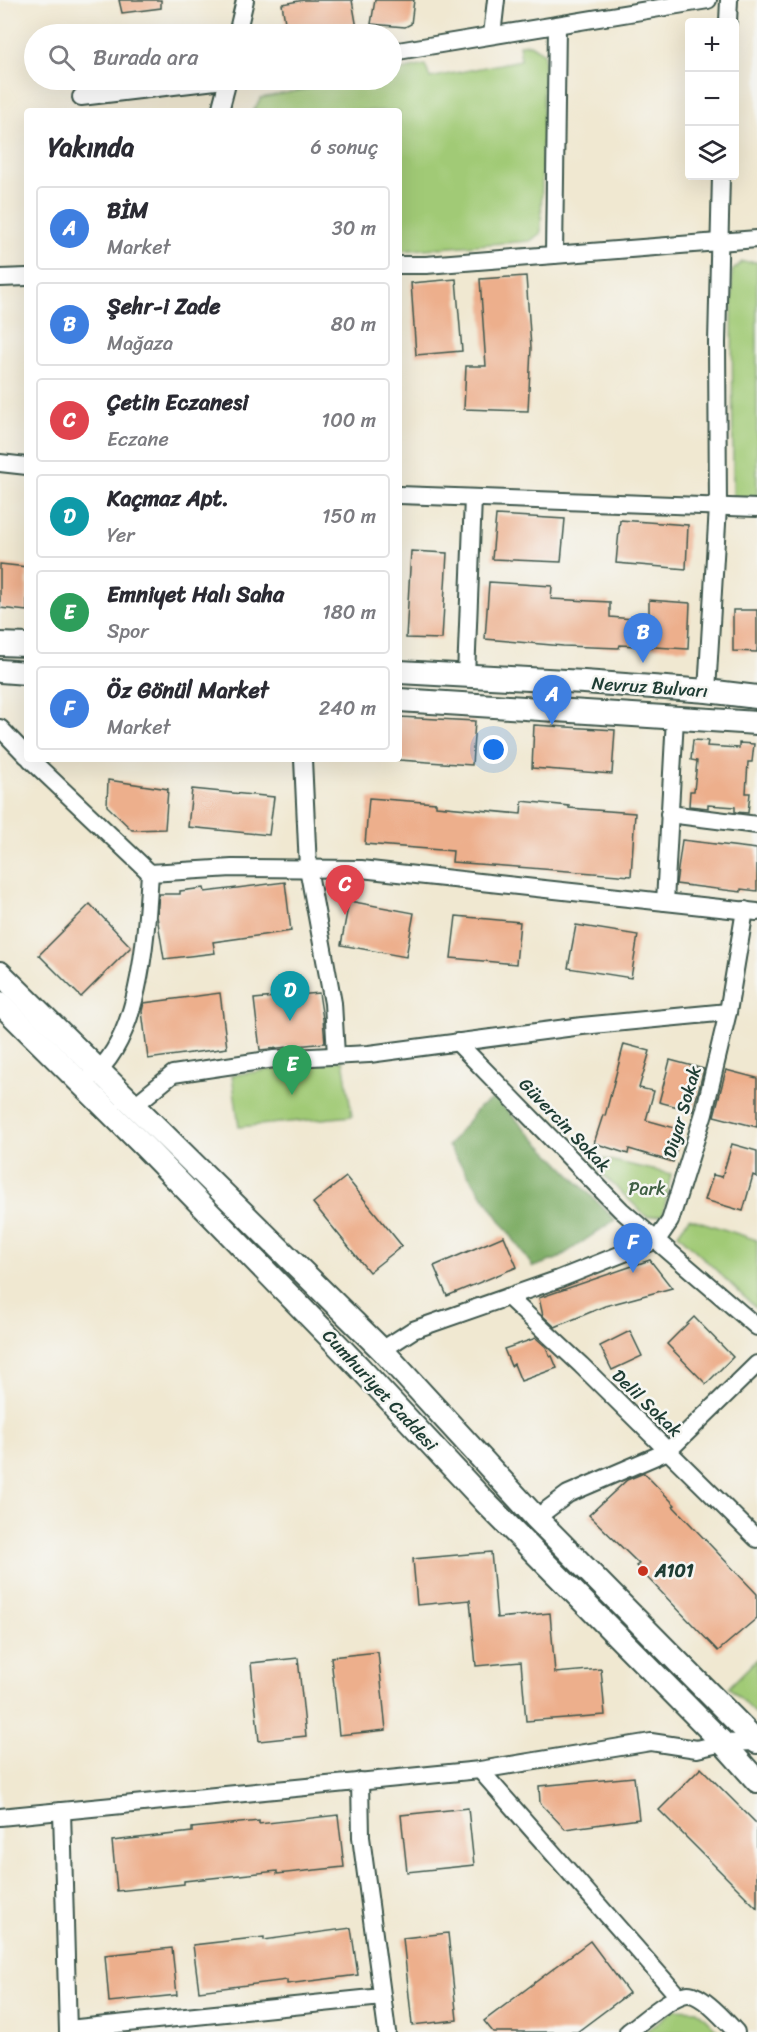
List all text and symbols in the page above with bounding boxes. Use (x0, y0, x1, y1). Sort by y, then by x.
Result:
map controls (685, 18, 739, 180)
button: + (685, 18, 739, 72)
search box (24, 24, 402, 90)
text: Burada ara (93, 38, 198, 77)
icon: search (45, 41, 78, 74)
button: − (685, 72, 739, 126)
text: Yakında (48, 124, 134, 170)
button: layers (685, 126, 739, 180)
text: 6 sonuç (311, 130, 378, 165)
text: BİM (107, 191, 148, 230)
text: A (63, 211, 76, 246)
text: 30 m (332, 211, 376, 246)
text: Market (107, 230, 171, 265)
text: Şehr-i Zade (107, 287, 221, 326)
text: B (63, 307, 76, 342)
text: 80 m (331, 307, 376, 342)
text: Mağaza (107, 326, 173, 361)
text: Çetin Eczanesi (107, 383, 248, 422)
text: C (63, 403, 76, 438)
text: 100 m (322, 403, 376, 438)
text: Eczane (107, 422, 169, 457)
text: Kaçmaz Apt. (107, 479, 229, 518)
text: D (64, 499, 75, 534)
text: 150 m (322, 499, 376, 534)
text: Yer (107, 518, 134, 553)
text: Emniyet Halı Saha (107, 575, 284, 614)
text: E (64, 595, 75, 630)
text: 180 m (322, 595, 376, 630)
text: Spor (107, 614, 148, 649)
pin: B (624, 614, 662, 663)
street label: Nevruz Bulvarı (591, 667, 709, 707)
text: Öz Gönül Market (107, 671, 269, 710)
pin: A (532, 676, 572, 725)
text: F (64, 691, 75, 726)
text: 240 m (319, 691, 376, 726)
text: Market (107, 710, 171, 745)
your location (479, 735, 508, 764)
pin: C (326, 866, 364, 915)
pin: D (270, 972, 310, 1021)
pin: E (272, 1046, 312, 1095)
street label: Diyar Sokak (654, 1062, 711, 1162)
street label: Güvercin Sokak (511, 1070, 619, 1180)
park label: Park (629, 1173, 666, 1205)
pin: F (614, 1224, 652, 1273)
street label: Cumhuriyet Caddesi (314, 1321, 446, 1460)
street label: Delil Sokak (604, 1361, 690, 1445)
place label: A101 (654, 1555, 694, 1587)
marker: A101 (636, 1564, 650, 1578)

